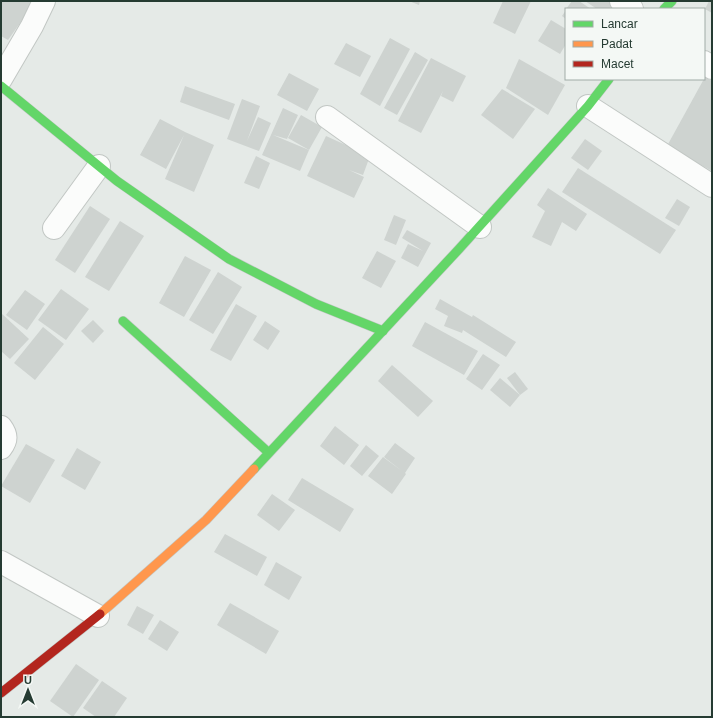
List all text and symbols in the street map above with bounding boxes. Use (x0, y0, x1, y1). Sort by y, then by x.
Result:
legend (565, 8, 705, 80)
text: Lancar (601, 17, 638, 31)
text: Padat (601, 37, 633, 51)
text: Macet (601, 57, 634, 71)
north arrow (8, 670, 48, 710)
text: U (24, 674, 32, 686)

